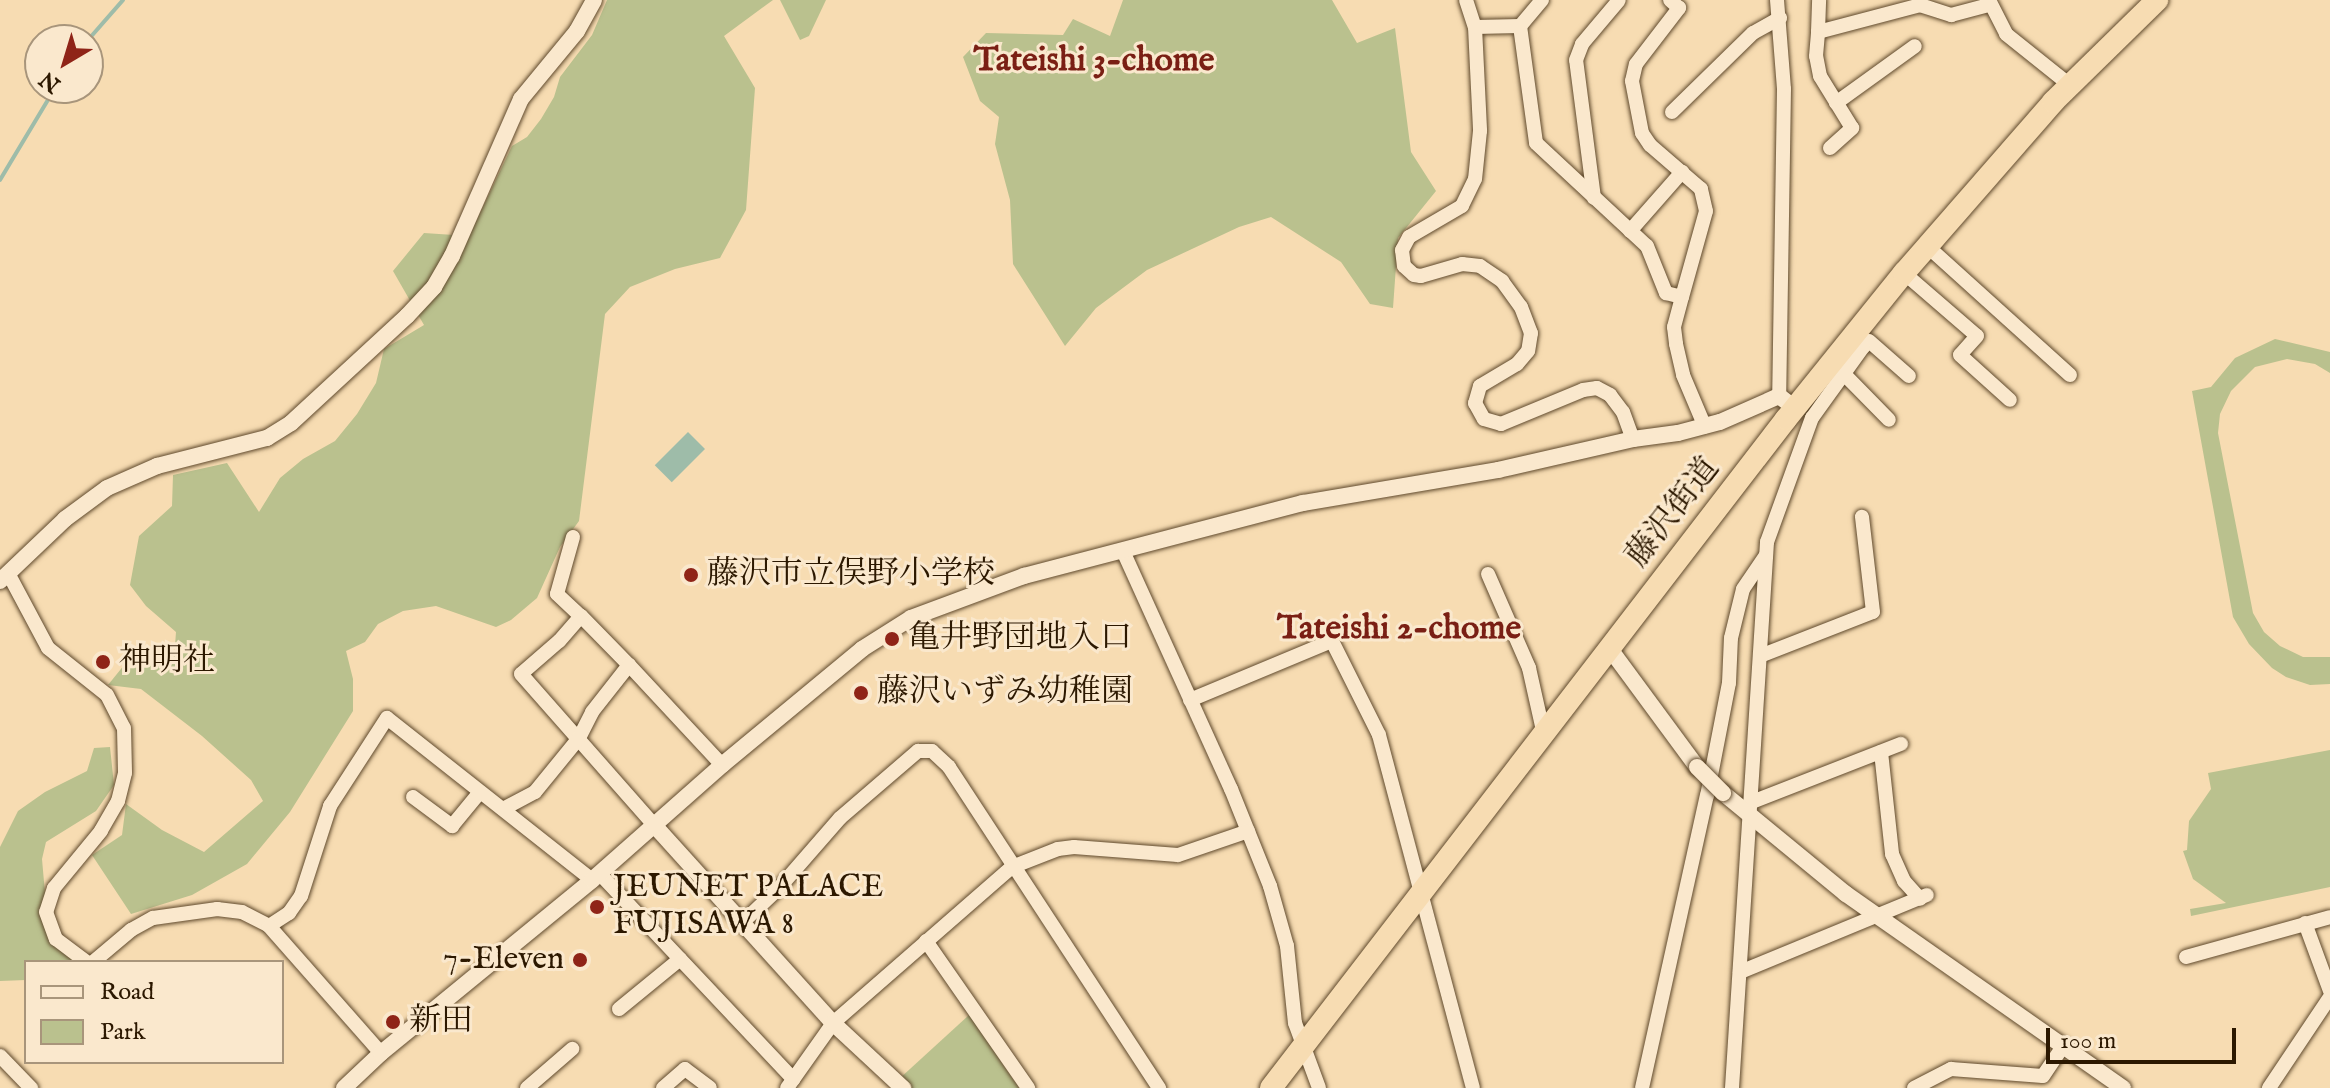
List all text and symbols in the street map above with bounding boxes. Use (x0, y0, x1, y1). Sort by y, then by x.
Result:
north arrow (24, 24, 104, 104)
district label: Tateishi 3-chome (974, 41, 1214, 81)
text: N (34, 64, 67, 98)
street label: 藤沢街道 (1619, 451, 1729, 575)
place label: 藤沢市立俣野小学校 (707, 556, 995, 594)
marker: 藤沢市立俣野小学校 (682, 566, 700, 584)
district label: Tateishi 2-chome (1277, 609, 1521, 649)
place label: 亀井野団地入口 (908, 620, 1132, 658)
marker: 亀井野団地入口 (883, 630, 901, 648)
place label: 神明社 (119, 643, 215, 681)
marker: 神明社 (94, 653, 112, 671)
place label: 藤沢いずみ幼稚園 (877, 674, 1133, 712)
marker: 藤沢いずみ幼稚園 (852, 684, 870, 702)
place label: JEUNET PALACE FUJISAWA 8 (613, 870, 883, 945)
marker: JEUNET PALACE FUJISAWA 8 (588, 898, 606, 916)
place label: 7-Eleven (443, 941, 564, 979)
marker: 7-Eleven (571, 951, 589, 969)
legend (24, 960, 284, 1064)
text: Road (100, 977, 154, 1008)
place label: 新田 (409, 1003, 473, 1041)
scale bar (2050, 1012, 2240, 1062)
marker: 新田 (384, 1013, 402, 1031)
text: Park (100, 1017, 146, 1048)
text: 100 m (2060, 1026, 2116, 1057)

